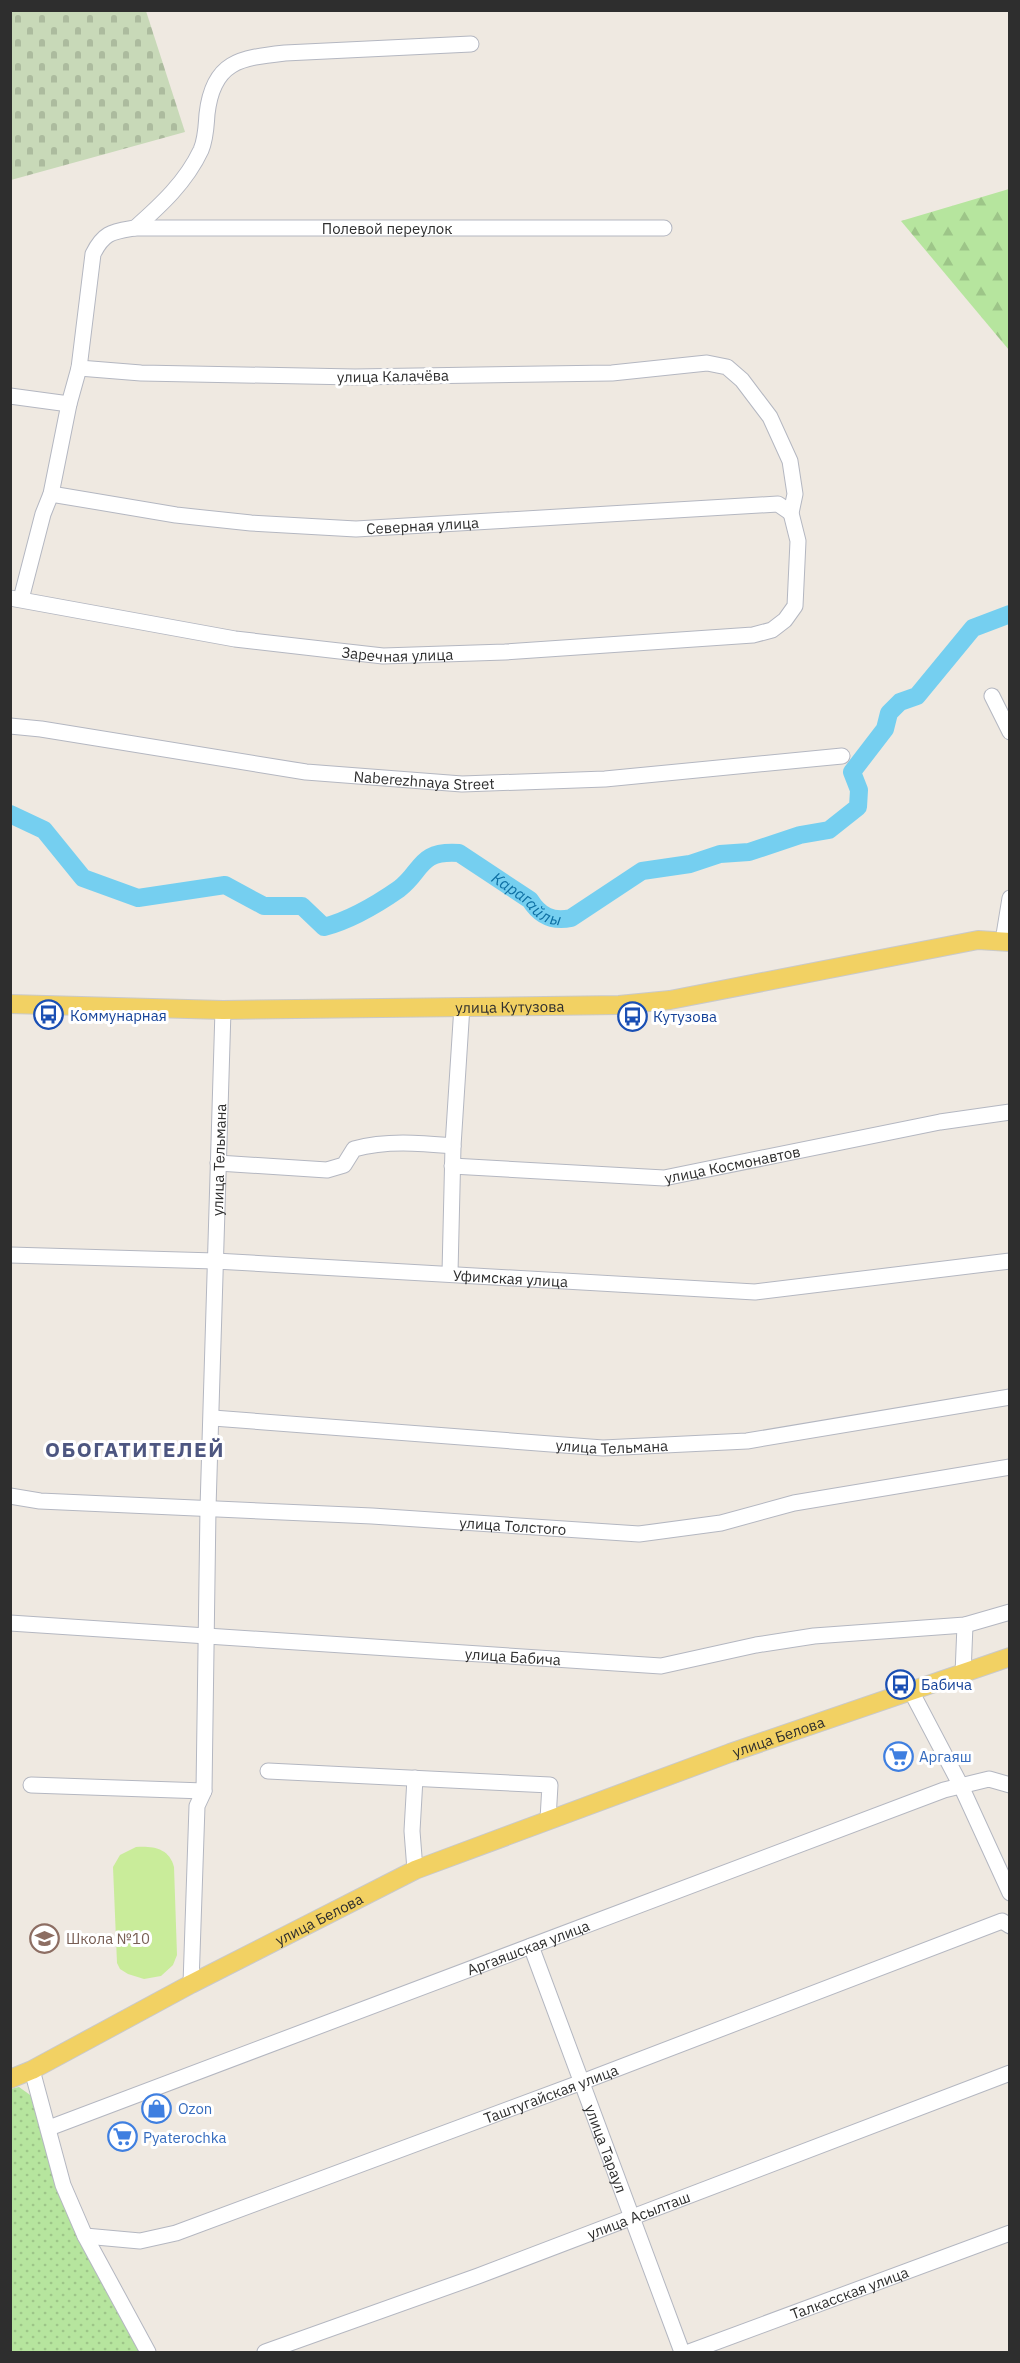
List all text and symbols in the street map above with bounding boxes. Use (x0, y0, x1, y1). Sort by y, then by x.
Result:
street label: Полевой переулок (322, 219, 453, 238)
street label: улица Калачёва (337, 366, 449, 386)
street label: Северная улица (366, 512, 479, 538)
street label: Заречная улица (341, 642, 454, 665)
street label: Naberezhnaya Street (353, 766, 495, 793)
water label: Карагайлы (488, 868, 563, 930)
street label: улица Кутузова (455, 996, 565, 1017)
bus stop icon: Коммунарная (33, 999, 65, 1031)
bus stop icon: Кутузова (616, 1000, 648, 1032)
place label: Коммунарная (70, 1006, 167, 1025)
place label: Кутузова (653, 1007, 717, 1026)
street label: улица Тельмана (207, 1103, 230, 1216)
street label: улица Космонавтов (663, 1141, 802, 1187)
street label: Уфимская улица (452, 1265, 569, 1291)
district label: ОБОГАТИТЕЛЕЙ (45, 1435, 225, 1463)
street label: улица Тельмана (555, 1435, 669, 1458)
street label: улица Толстого (459, 1512, 567, 1539)
street label: улица Бабича (464, 1644, 562, 1669)
bus stop icon: Бабича (884, 1668, 916, 1700)
place label: Бабича (921, 1675, 972, 1694)
street label: улица Белова (730, 1712, 827, 1761)
supermarket icon: Аргаяш (882, 1740, 914, 1772)
place label: Аргаяш (919, 1747, 972, 1766)
street label: улица Белова (272, 1889, 366, 1949)
street label: Аргаяшская улица (464, 1915, 592, 1979)
school or university icon: Школа №10 (29, 1922, 61, 1954)
place label: Школа №10 (66, 1929, 150, 1948)
street label: Таштугайская улица (481, 2060, 621, 2127)
shop icon: Ozon (141, 2092, 173, 2124)
place label: Ozon (178, 2099, 212, 2118)
street label: улица Тараул (581, 2102, 631, 2195)
supermarket icon: Pyaterochka (106, 2121, 138, 2153)
place label: Pyaterochka (143, 2128, 227, 2147)
street label: улица Асылташ (584, 2187, 693, 2243)
street label: Талкасская улица (788, 2262, 911, 2323)

